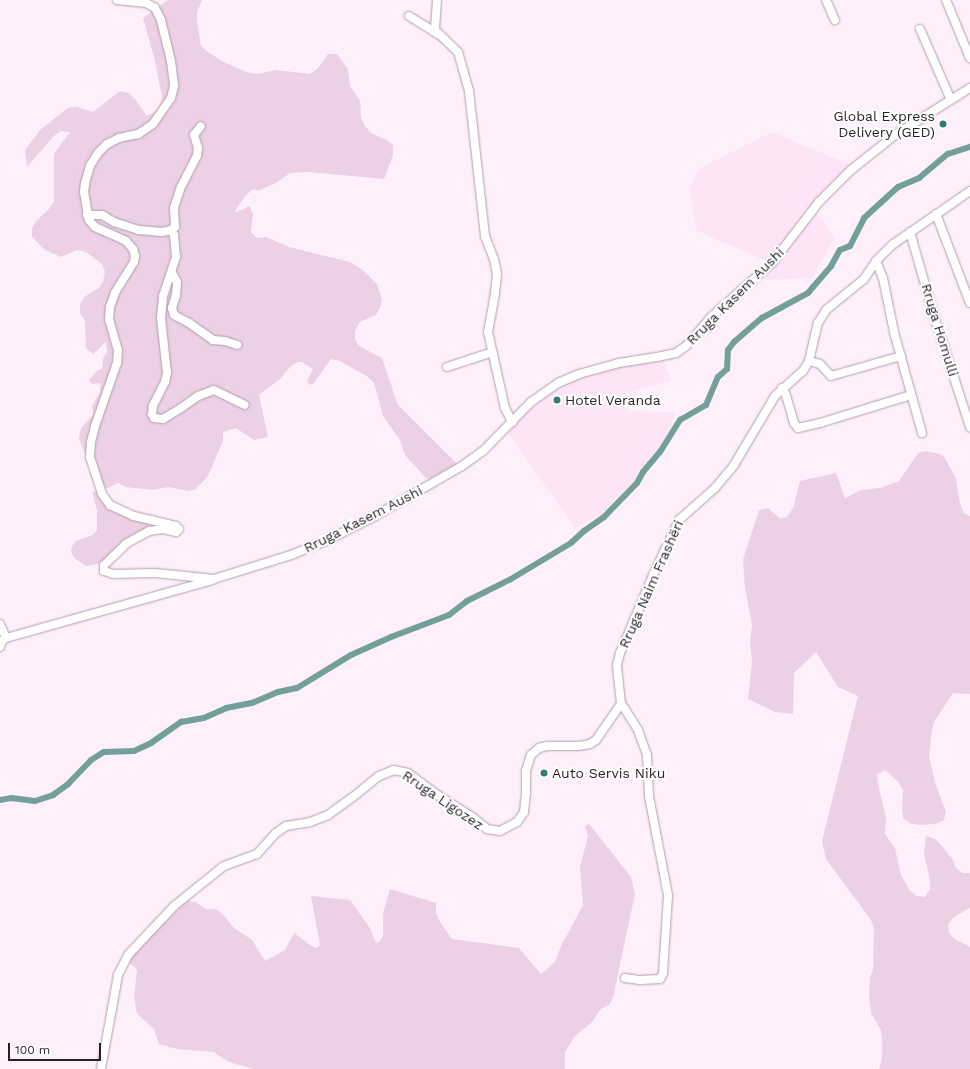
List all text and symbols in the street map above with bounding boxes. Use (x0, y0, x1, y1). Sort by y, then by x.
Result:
place label: Global Express Delivery (GED) (833, 108, 935, 140)
marker: Global Express Delivery (GED) (938, 119, 948, 129)
street label: Rruga Kasem Aushi (682, 243, 788, 349)
street label: Rruga Homulli (918, 281, 962, 379)
place label: Hotel Veranda (565, 392, 662, 408)
marker: Hotel Veranda (552, 395, 562, 405)
street label: Rruga Kasem Aushi (300, 482, 426, 556)
street label: Rruga Naim Frashëri (615, 517, 687, 651)
place label: Auto Servis Niku (552, 765, 665, 781)
street label: Rruga Ligozez (399, 767, 487, 833)
marker: Auto Servis Niku (539, 768, 549, 778)
scale bar (10, 1035, 103, 1061)
text: 100 m (15, 1043, 50, 1057)

